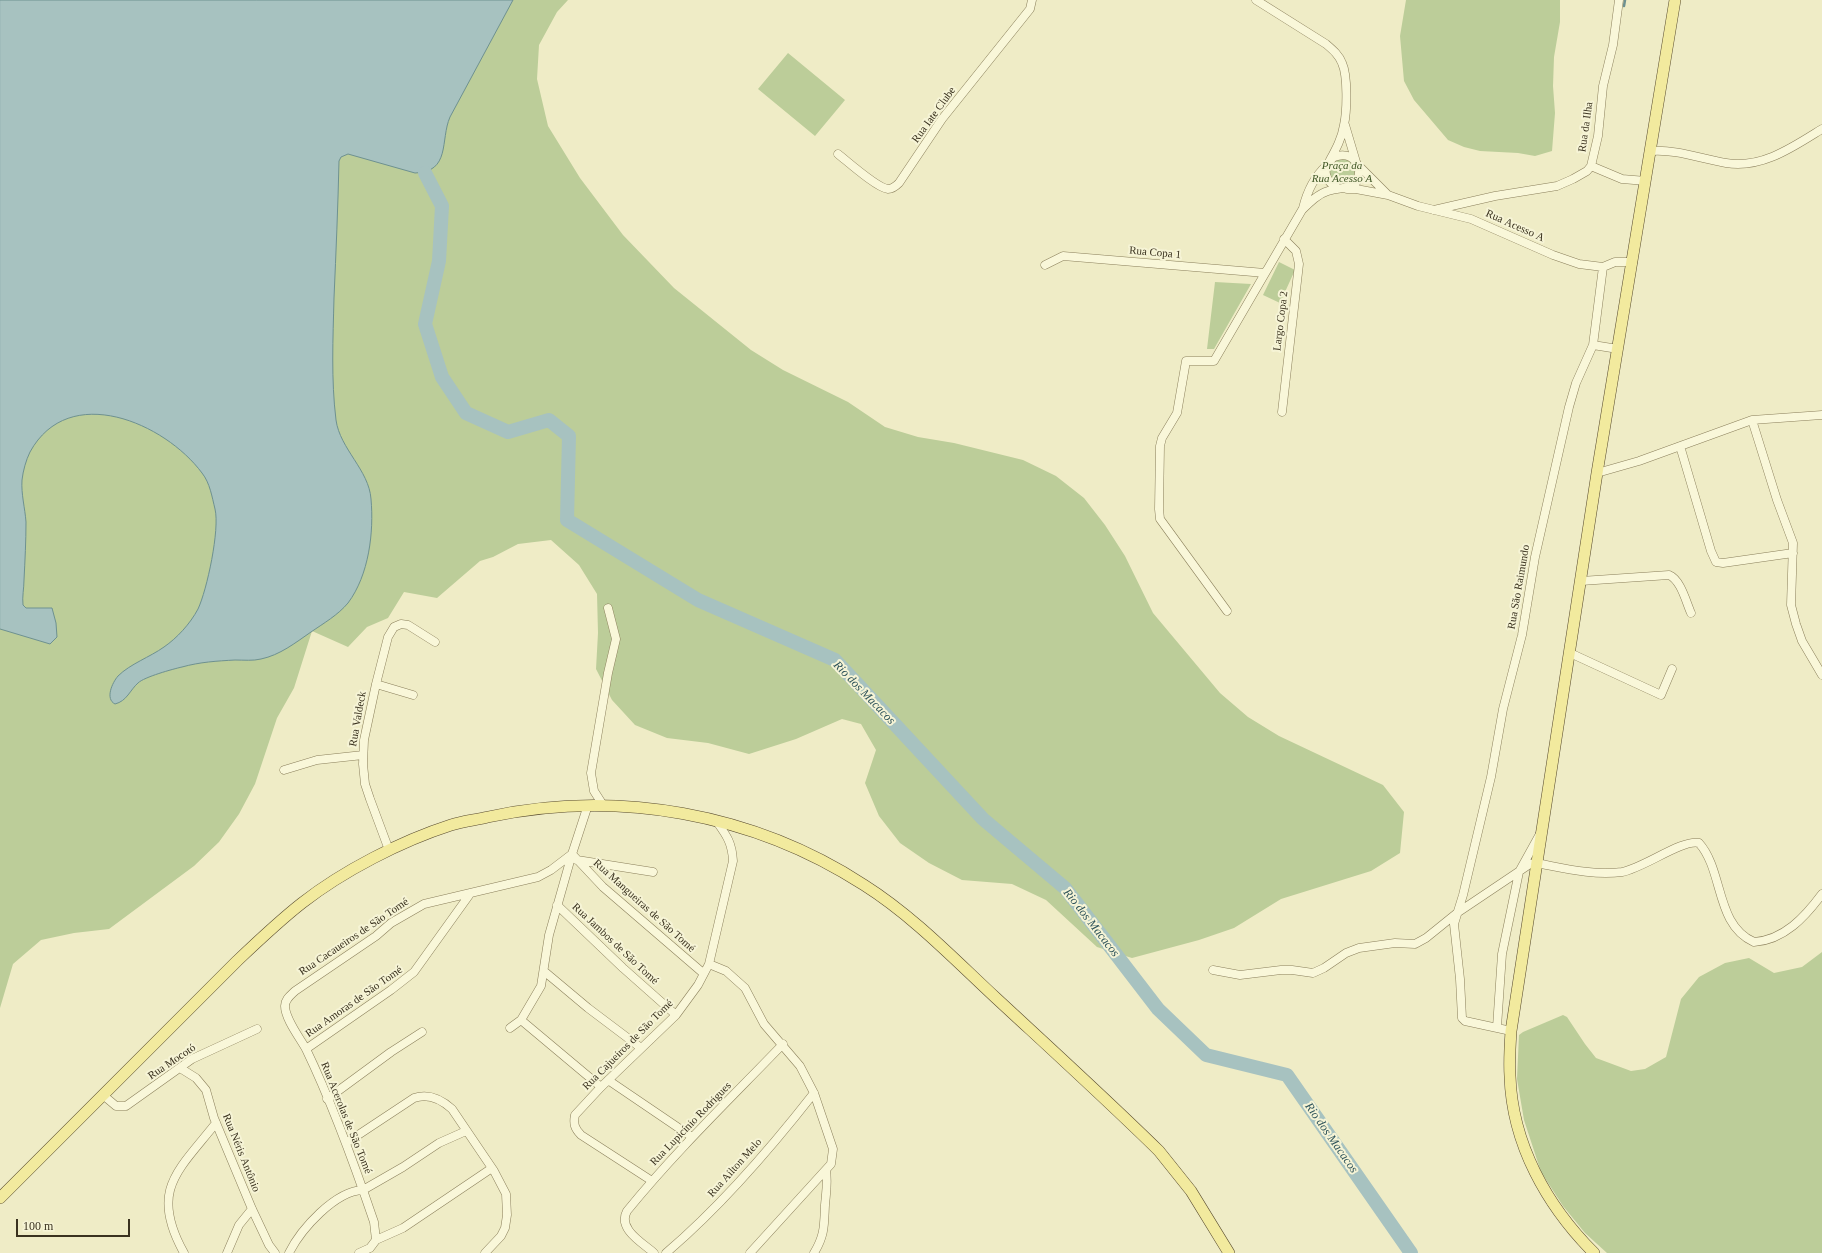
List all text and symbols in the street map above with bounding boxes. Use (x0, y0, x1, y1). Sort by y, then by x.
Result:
street label: Rua Iate Clube (909, 84, 959, 146)
street label: Rua da Ilha (1576, 101, 1596, 153)
park label: Praça da Rua Acesso A (1312, 159, 1372, 185)
street label: Rua Acesso A (1484, 207, 1546, 245)
street label: Rua Copa 1 (1129, 244, 1181, 262)
street label: Largo Copa 2 (1271, 290, 1291, 352)
street label: Rua São Raimundo (1505, 544, 1533, 630)
water label: Rio dos Macacos (830, 658, 898, 728)
street label: Rua Valdeck (347, 690, 369, 748)
street label: Rua Mangueiras de São Tomé (590, 857, 698, 955)
water label: Rio dos Macacos (1060, 886, 1122, 960)
street label: Rua Cacaueiros de São Tomé (297, 895, 411, 979)
street label: Rua Jambos de São Tomé (569, 900, 661, 988)
street label: Rua Amoras de São Tomé (303, 964, 405, 1040)
street label: Rua Cajueiros de São Tomé (580, 997, 676, 1093)
street label: Rua Mocotó (146, 1041, 198, 1083)
street label: Rua Acerolas de São Tomé (317, 1060, 375, 1176)
street label: Rua Lupicínio Rodrigues (648, 1079, 734, 1169)
water label: Rio dos Macacos (1301, 1100, 1361, 1176)
street label: Rua Néris Antônio (219, 1112, 263, 1194)
street label: Rua Ailton Melo (705, 1136, 765, 1200)
scale bar (18, 1211, 132, 1237)
text: 100 m (23, 1219, 53, 1233)

